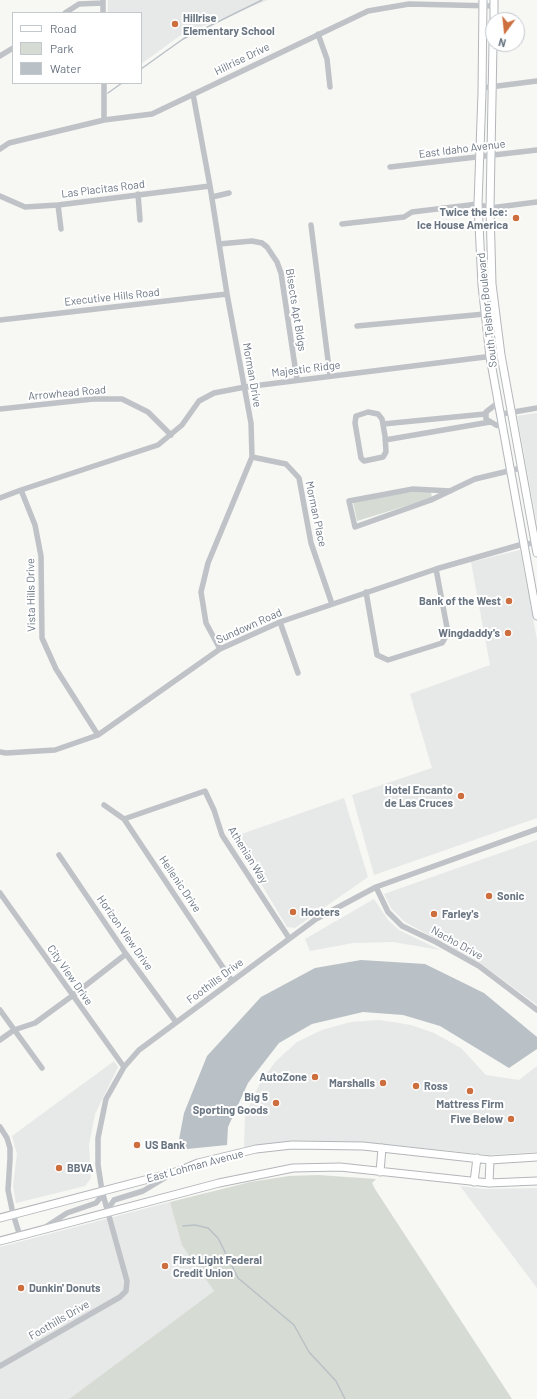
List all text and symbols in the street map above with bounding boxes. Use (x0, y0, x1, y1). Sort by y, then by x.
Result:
place label: Hillrise Elementary School (183, 11, 275, 37)
legend (12, 12, 142, 84)
north arrow (485, 12, 525, 52)
marker: Hillrise Elementary School (170, 19, 180, 29)
text: Road (50, 21, 77, 35)
text: N (497, 36, 507, 50)
street label: Hillrise Drive (212, 40, 272, 78)
text: Park (50, 41, 74, 55)
text: Water (50, 61, 81, 75)
street label: East Idaho Avenue (418, 137, 506, 161)
street label: Las Placitas Road (61, 177, 145, 201)
place label: Twice the Ice: Ice House America (417, 205, 508, 231)
marker: Twice the Ice: Ice House America (511, 213, 521, 223)
street label: South Telshor Boulevard (474, 252, 500, 368)
street label: Bisects Apt Bldgs (283, 268, 309, 352)
street label: Executive Hills Road (64, 285, 160, 309)
street label: Morman Drive (240, 342, 264, 408)
street label: Majestic Ridge (271, 358, 341, 380)
street label: Arrowhead Road (28, 383, 106, 403)
street label: Morman Place (303, 480, 329, 548)
street label: Vista Hills Drive (24, 558, 38, 632)
place label: Bank of the West (419, 594, 501, 608)
marker: Bank of the West (504, 596, 514, 606)
street label: Sundown Road (214, 606, 284, 646)
place label: Wingdaddy's (438, 626, 500, 640)
marker: Wingdaddy's (503, 628, 513, 638)
place label: Hotel Encanto de Las Cruces (385, 783, 453, 809)
marker: Hotel Encanto de Las Cruces (456, 791, 466, 801)
street label: Athenian Way (225, 824, 271, 886)
street label: Hellenic Drive (156, 853, 204, 915)
place label: Sonic (497, 889, 524, 903)
marker: Sonic (484, 891, 494, 901)
street label: Horizon View Drive (94, 893, 156, 973)
place label: Hooters (301, 905, 340, 919)
marker: Hooters (288, 907, 298, 917)
place label: Farley's (442, 907, 479, 921)
marker: Farley's (429, 909, 439, 919)
street label: Nacho Drive (429, 923, 485, 963)
street label: City View Drive (44, 942, 96, 1008)
street label: Foothills Drive (184, 955, 246, 1007)
place label: AutoZone (259, 1070, 307, 1084)
marker: AutoZone (310, 1072, 320, 1082)
place label: Marshalls (329, 1076, 375, 1090)
marker: Marshalls (378, 1078, 388, 1088)
place label: Ross (424, 1079, 448, 1093)
marker: Ross (411, 1081, 421, 1091)
marker: Mattress Firm (465, 1086, 475, 1096)
place label: Big 5 Sporting Goods (193, 1090, 268, 1116)
place label: Mattress Firm (436, 1097, 504, 1111)
marker: Big 5 Sporting Goods (271, 1098, 281, 1108)
place label: Five Below (451, 1112, 503, 1126)
marker: Five Below (506, 1114, 516, 1124)
place label: US Bank (145, 1138, 185, 1152)
marker: US Bank (132, 1140, 142, 1150)
street label: East Lohman Avenue (145, 1147, 245, 1185)
place label: BBVA (67, 1161, 93, 1175)
marker: BBVA (54, 1163, 64, 1173)
place label: First Light Federal Credit Union (173, 1253, 262, 1279)
marker: First Light Federal Credit Union (160, 1261, 170, 1271)
place label: Dunkin' Donuts (29, 1281, 101, 1295)
marker: Dunkin' Donuts (16, 1283, 26, 1293)
street label: Foothills Drive (26, 1297, 92, 1343)

